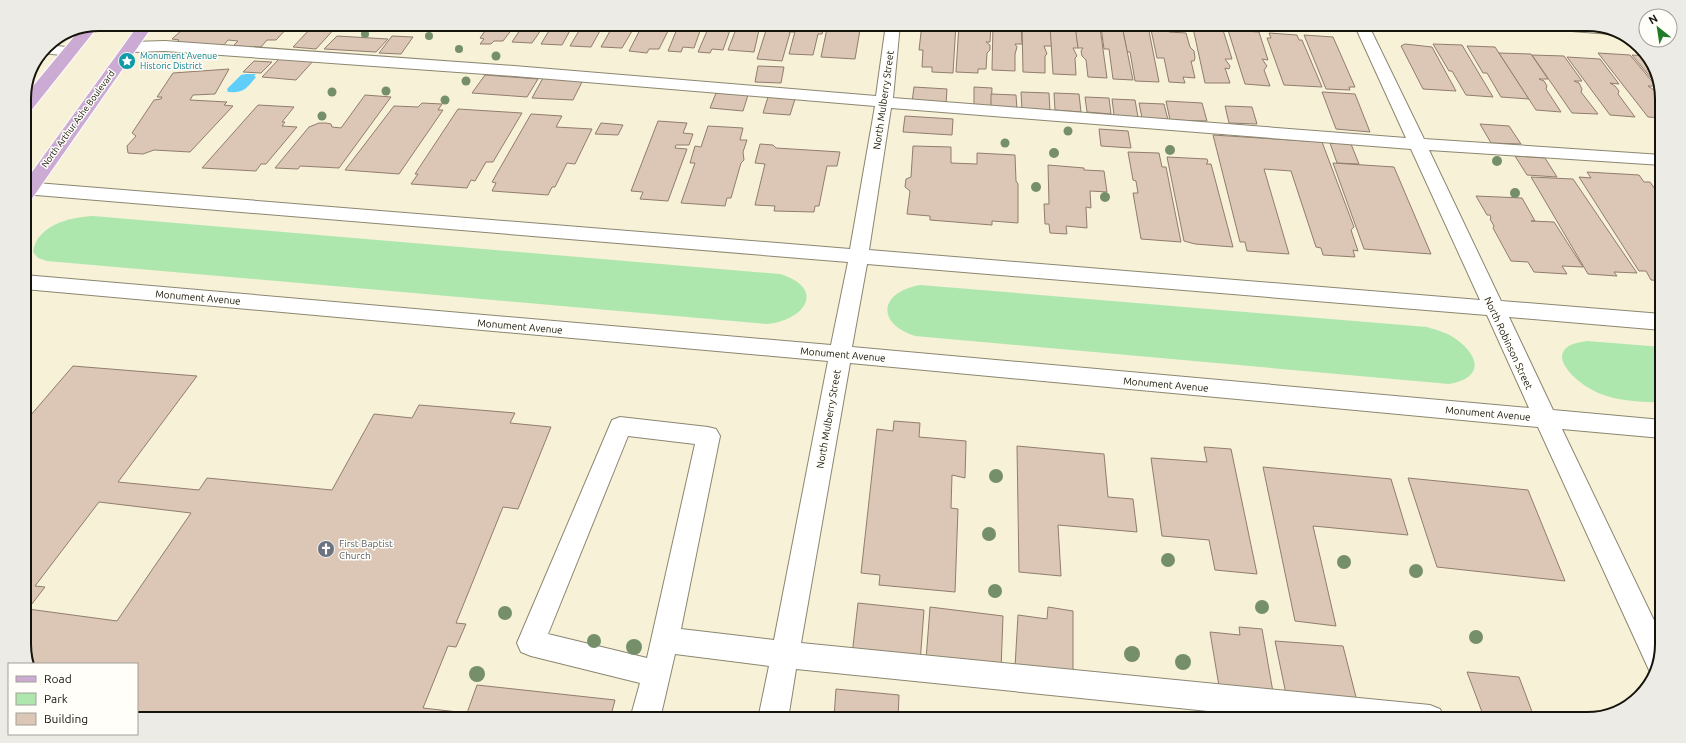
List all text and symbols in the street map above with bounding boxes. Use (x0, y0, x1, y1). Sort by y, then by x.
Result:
north arrow (1638, 8, 1678, 48)
text: N (1646, 12, 1660, 27)
street label: North Mulberry Street (871, 50, 896, 150)
place icon: Monument Avenue Historic District (117, 51, 137, 71)
place label: Monument Avenue Historic District (140, 51, 217, 71)
street label: North Arthur Ashe Boulevard (39, 69, 117, 169)
street label: Monument Avenue (155, 288, 241, 307)
street label: North Robinson Street (1482, 295, 1535, 391)
street label: Monument Avenue (477, 317, 563, 336)
street label: Monument Avenue (800, 345, 886, 364)
street label: North Mulberry Street (814, 369, 843, 469)
street label: Monument Avenue (1123, 375, 1209, 394)
street label: Monument Avenue (1445, 404, 1531, 423)
place label: First Baptist Church (339, 538, 393, 561)
church icon: First Baptist Church (316, 539, 336, 559)
legend (8, 663, 138, 735)
text: Road (44, 672, 72, 685)
text: Park (44, 692, 68, 705)
text: Building (44, 712, 88, 725)

